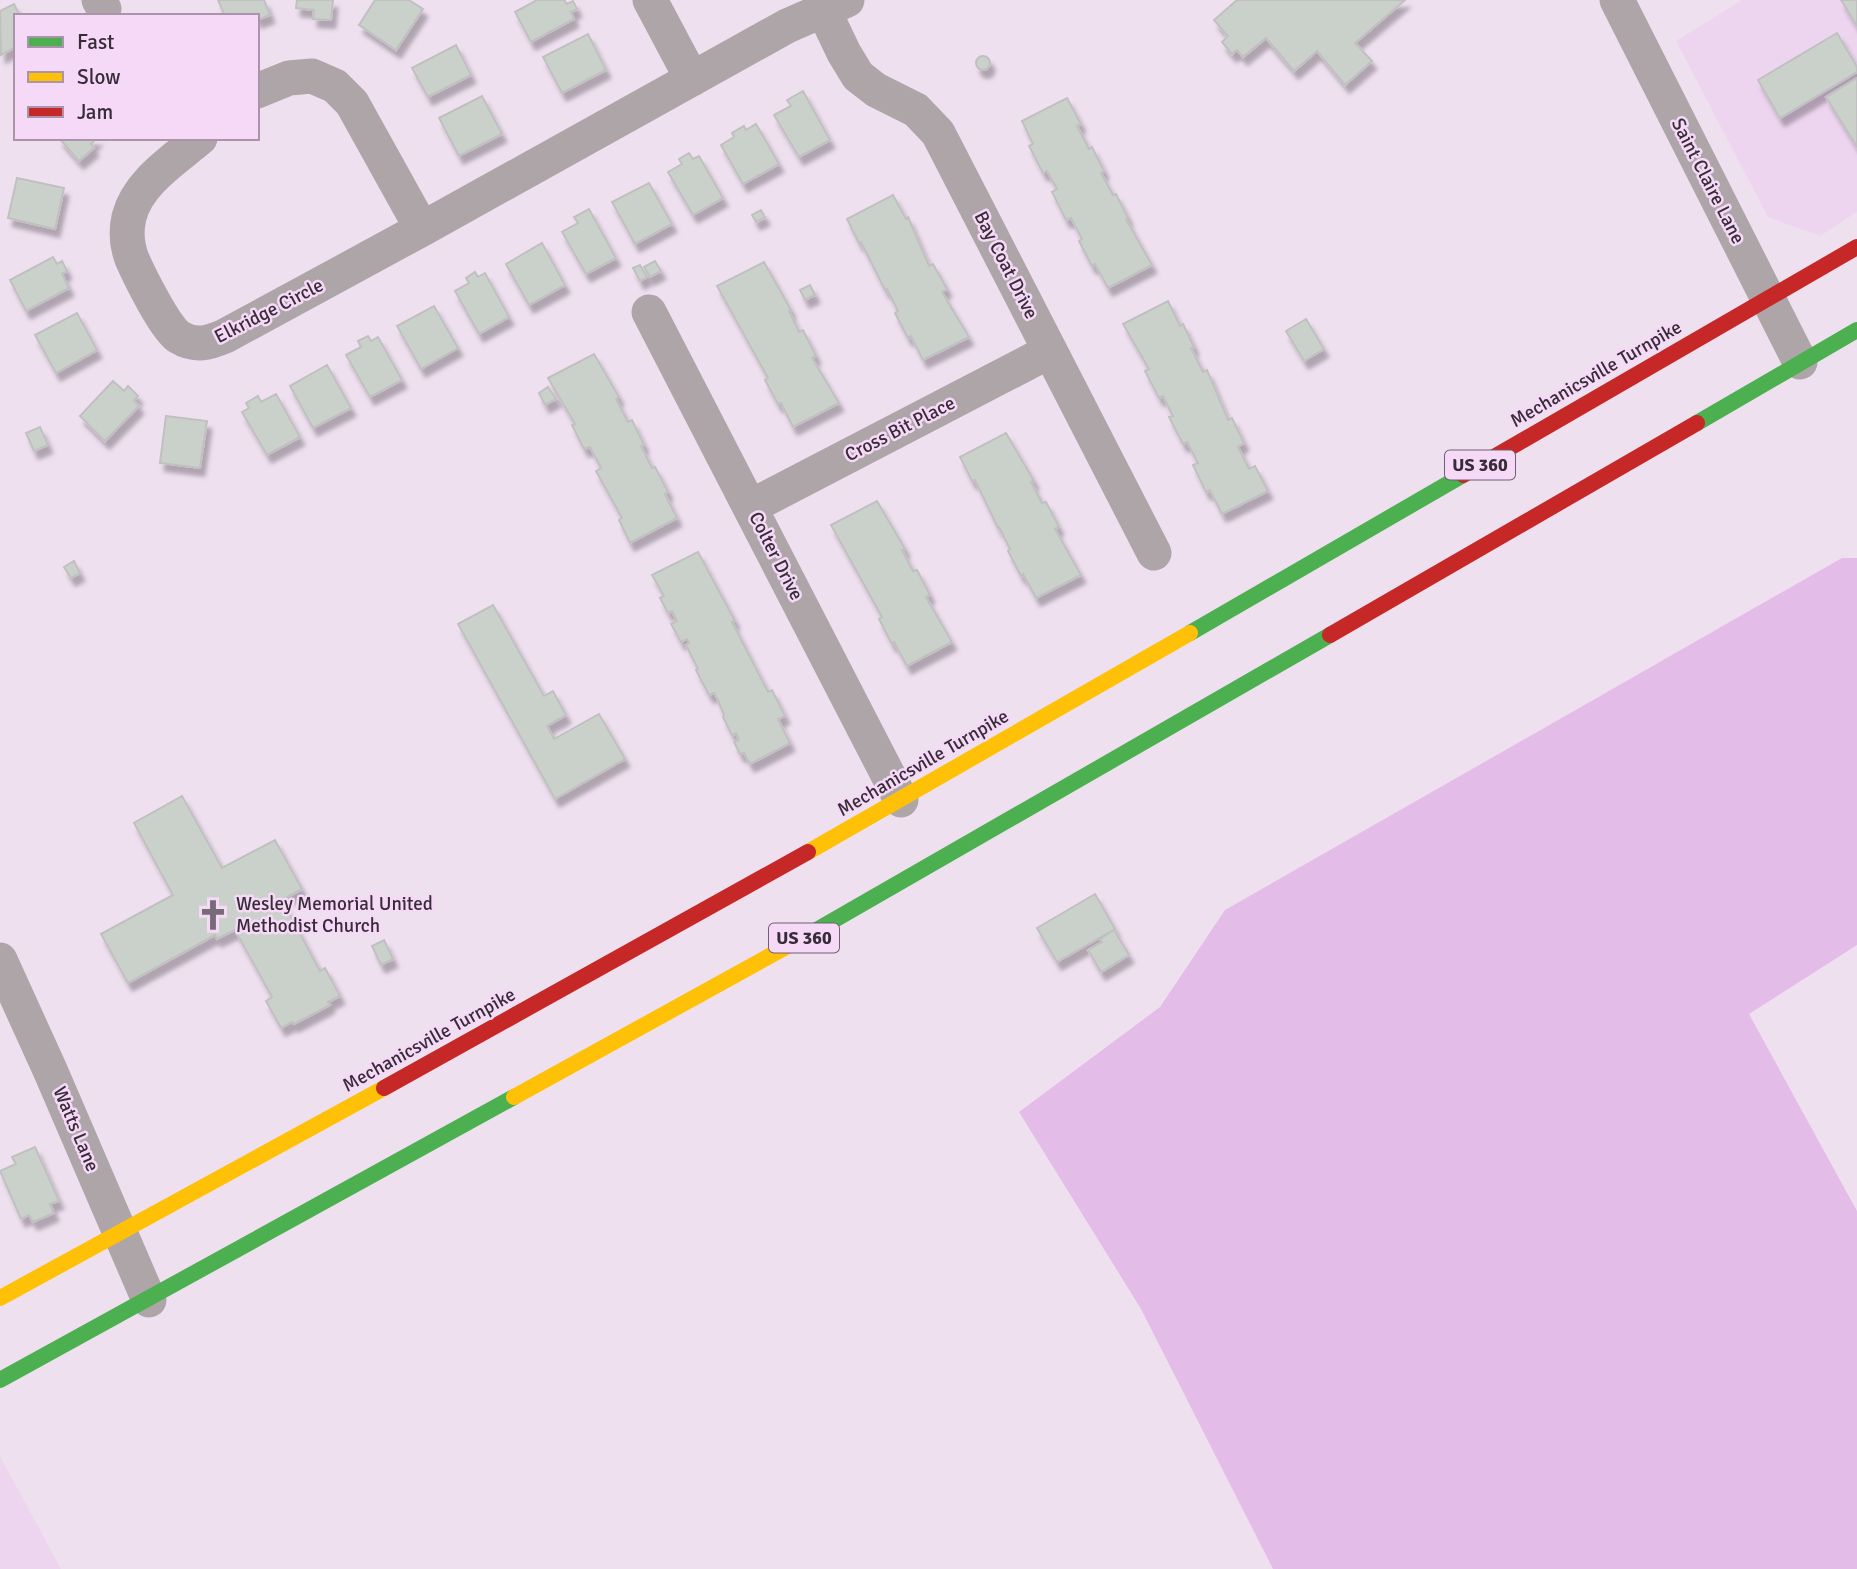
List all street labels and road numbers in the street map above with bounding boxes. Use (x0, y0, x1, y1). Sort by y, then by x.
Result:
street label: Saint Claire Lane (1666, 114, 1750, 248)
street label: Bay Coat Drive (969, 207, 1043, 323)
street label: Elkridge Circle (210, 273, 328, 349)
street label: Mechanicsville Turnpike (1506, 315, 1686, 433)
street label: Cross Bit Place (841, 391, 959, 467)
road number: US 360 (1445, 450, 1515, 480)
street label: Colter Drive (743, 508, 809, 604)
street label: Mechanicsville Turnpike (833, 704, 1013, 822)
road number: US 360 (769, 923, 839, 953)
street label: Mechanicsville Turnpike (338, 982, 520, 1098)
street label: Watts Lane (47, 1083, 105, 1175)

